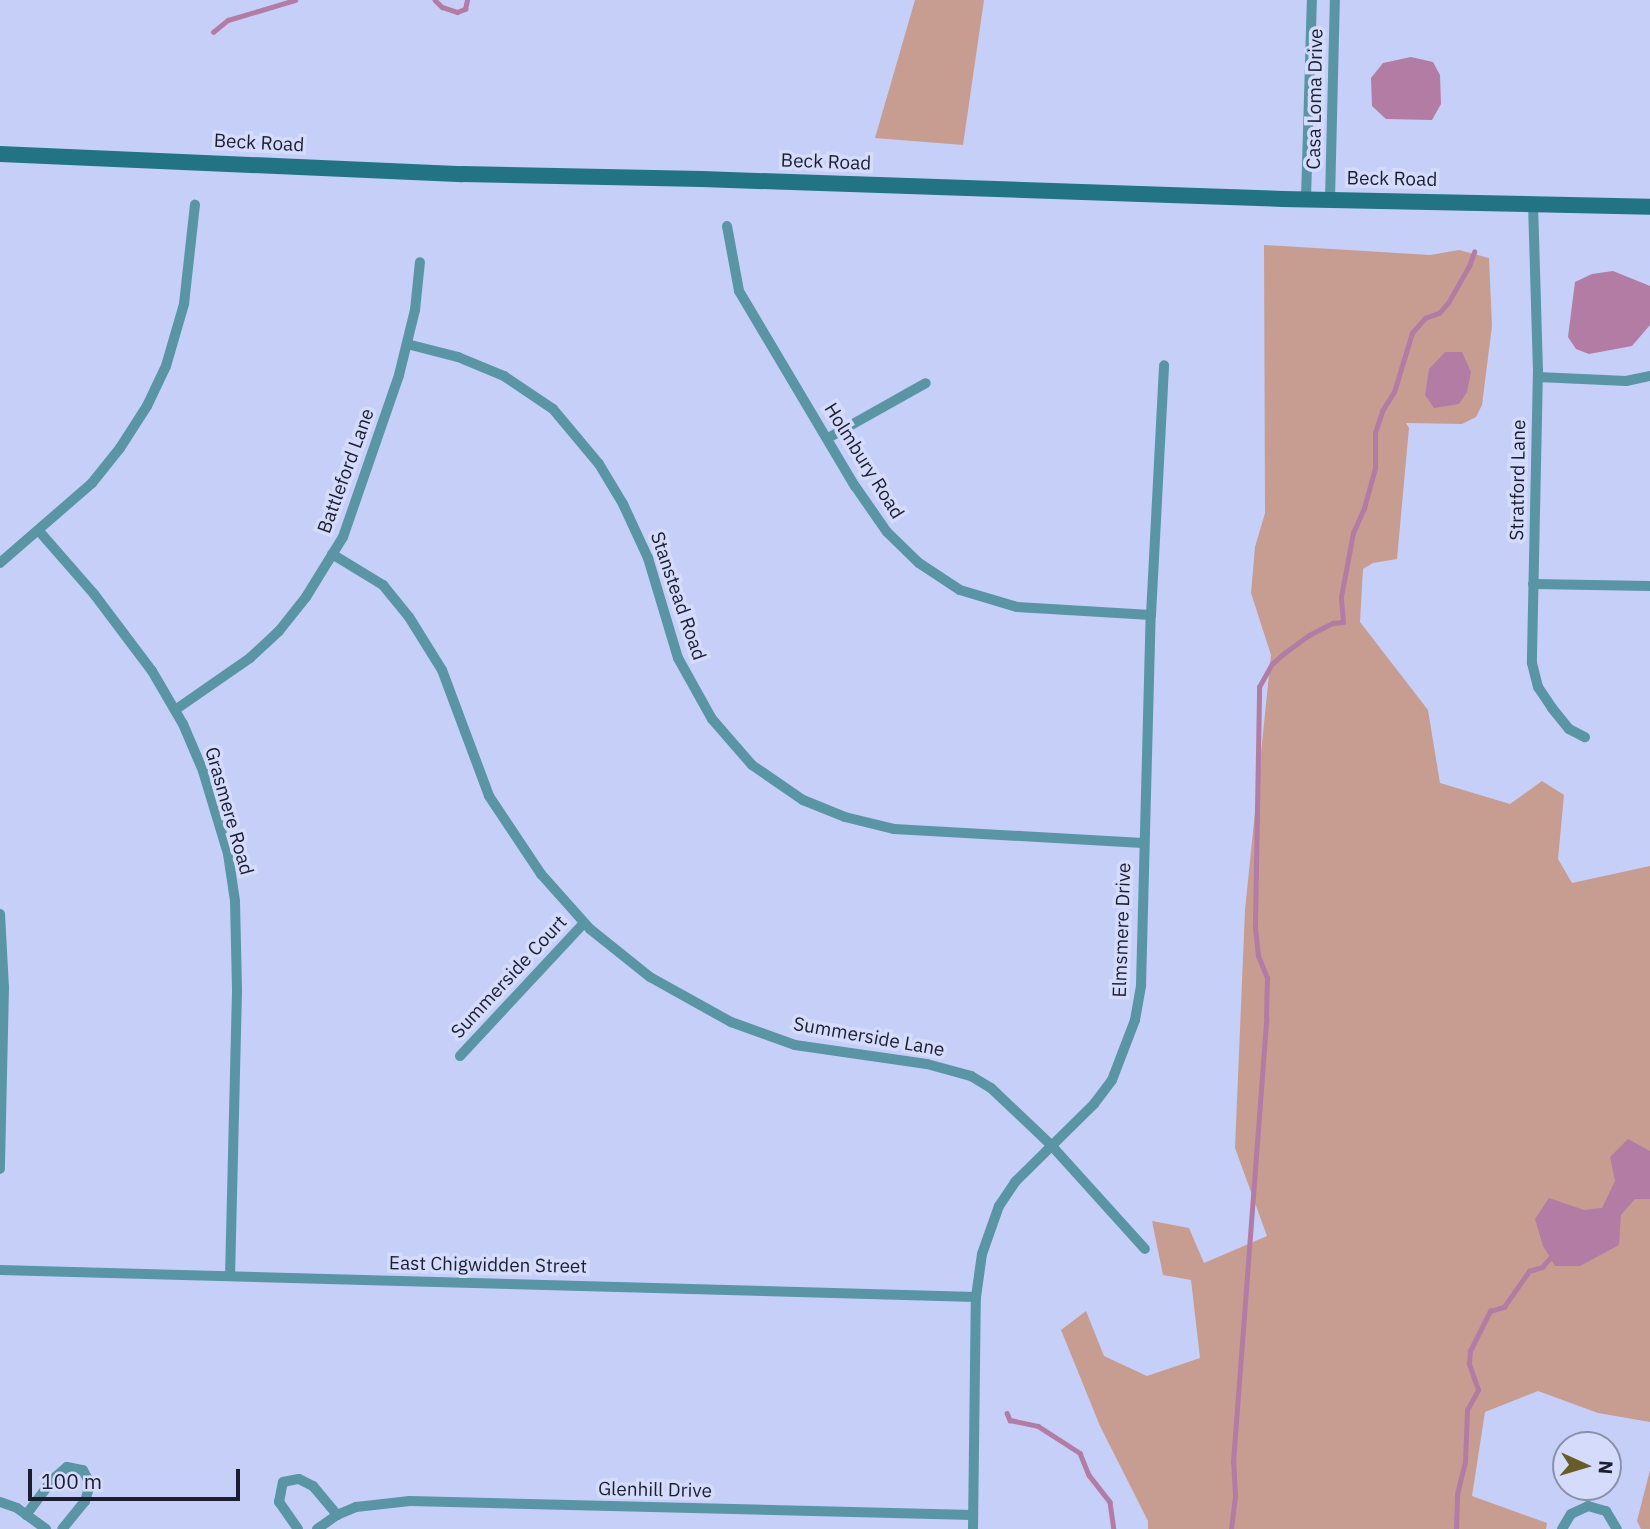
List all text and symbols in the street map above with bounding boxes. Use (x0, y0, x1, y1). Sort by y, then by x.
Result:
street label: Casa Loma Drive (1302, 28, 1328, 170)
street label: Beck Road (213, 129, 305, 157)
street label: Beck Road (780, 149, 872, 175)
street label: Beck Road (1347, 167, 1437, 191)
street label: Holmbury Road (819, 399, 909, 523)
street label: Battleford Lane (313, 405, 379, 537)
street label: Stratford Lane (1506, 419, 1530, 541)
street label: Stanstead Road (645, 529, 711, 663)
street label: Grasmere Road (200, 744, 258, 878)
street label: Elmsmere Drive (1108, 862, 1136, 998)
street label: Summerside Court (446, 911, 572, 1043)
street label: Summerside Lane (792, 1012, 946, 1062)
street label: East Chigwidden Street (389, 1252, 587, 1278)
north arrow (1552, 1431, 1622, 1501)
scale bar (32, 1456, 243, 1500)
text: N (1594, 1460, 1618, 1475)
text: 100 m (41, 1467, 102, 1495)
street label: Glenhill Drive (598, 1478, 712, 1502)

